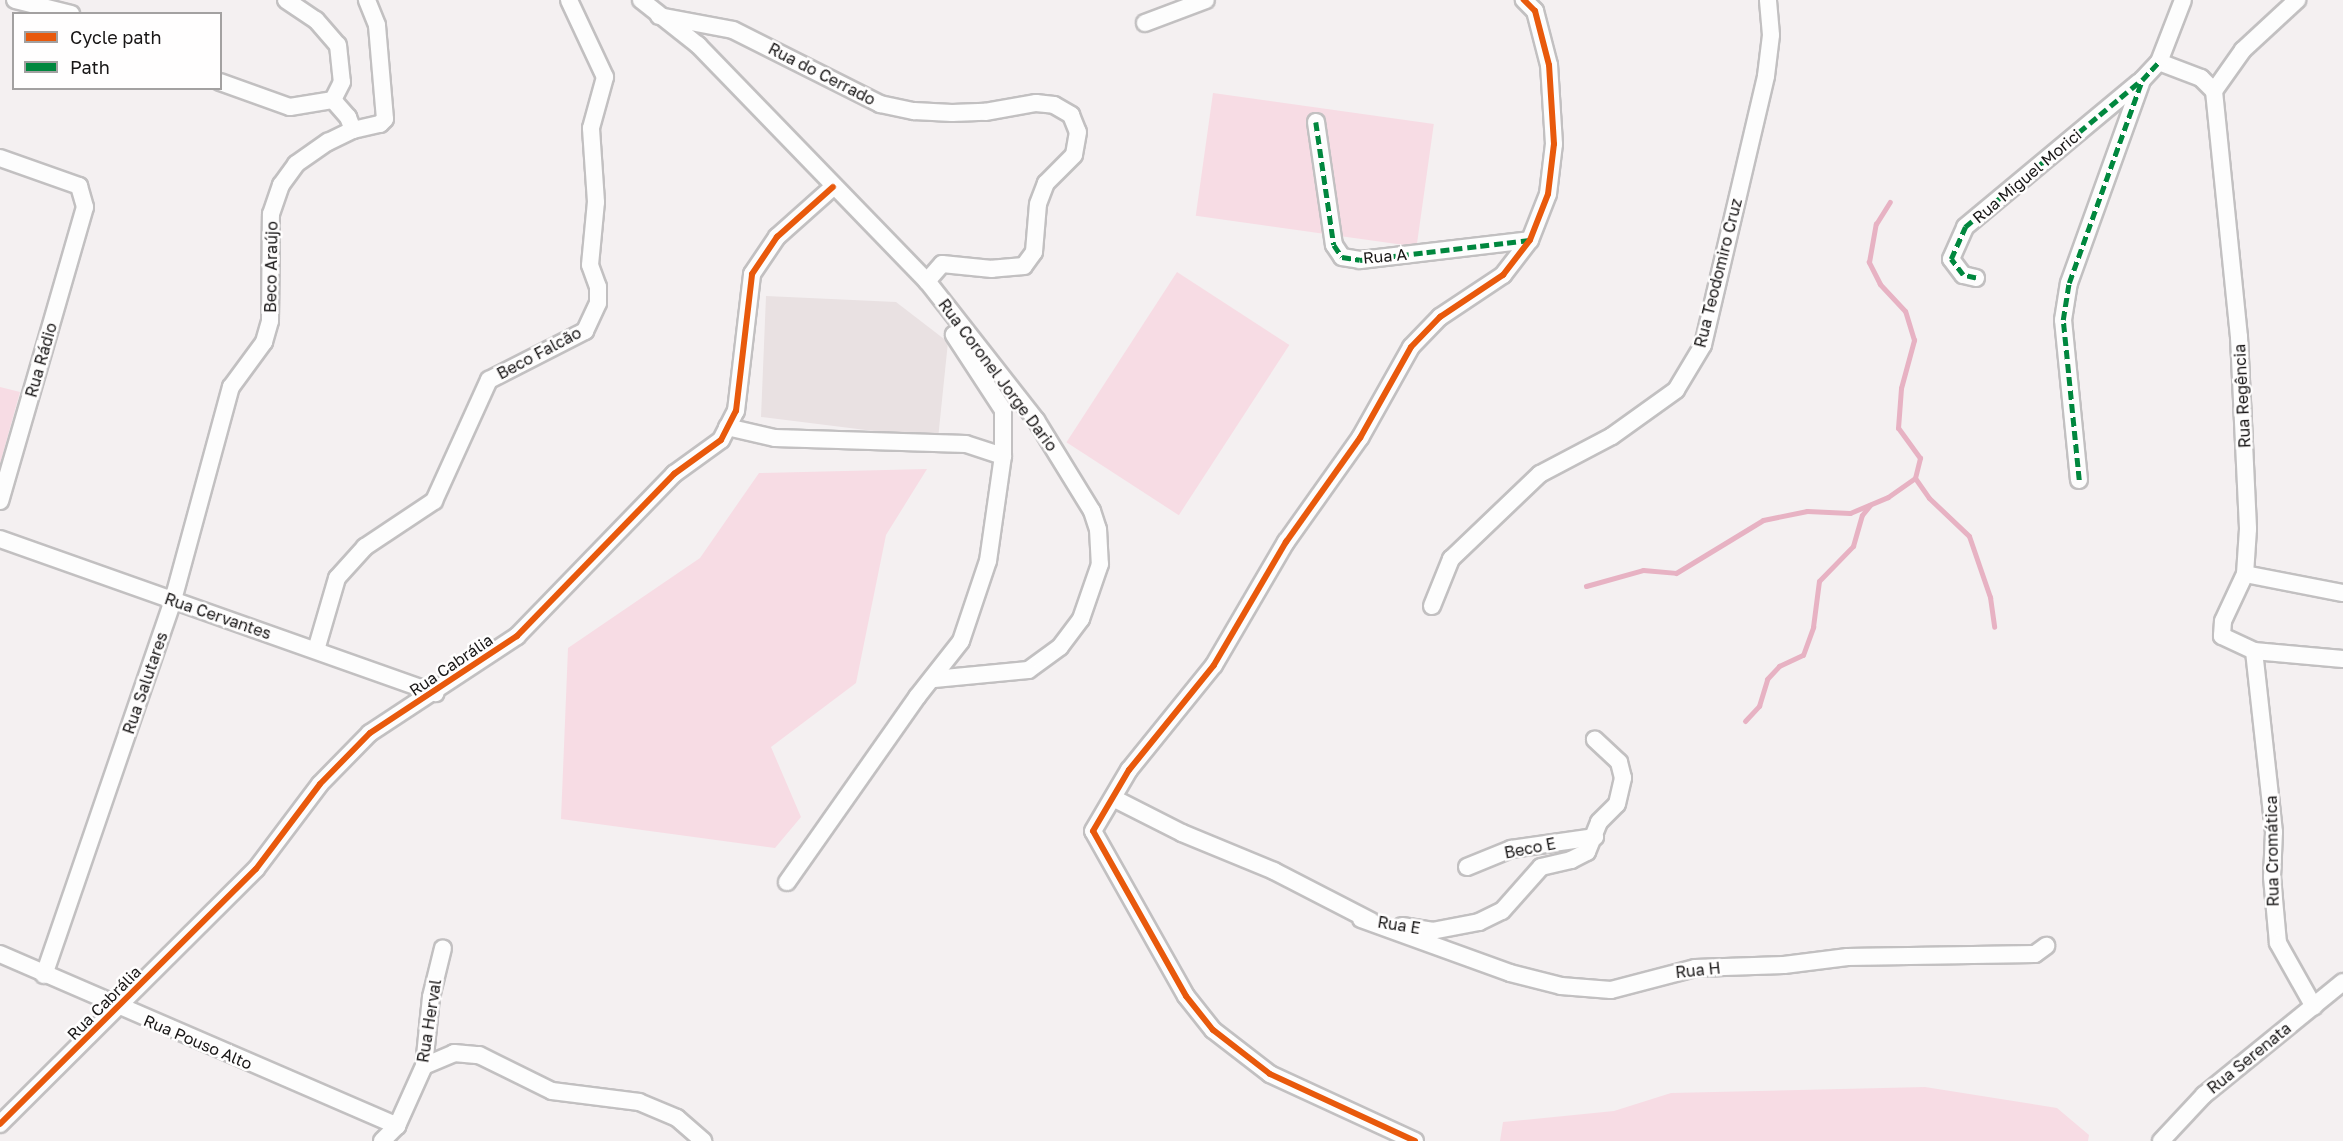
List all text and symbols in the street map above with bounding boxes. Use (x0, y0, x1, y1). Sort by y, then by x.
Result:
legend (12, 12, 222, 90)
text: Cycle path (70, 26, 162, 48)
street label: Rua do Cerrado (765, 39, 879, 109)
text: Path (70, 56, 110, 78)
street label: Rua Miguel Morici (1969, 125, 2085, 227)
street label: Rua Teodomiro Cruz (1690, 196, 1746, 350)
street label: Beco Araújo (261, 221, 281, 313)
street label: Rua A (1362, 245, 1408, 267)
street label: Rua Coronel Jorge Dario (934, 295, 1062, 455)
street label: Rua Rádio (21, 320, 61, 400)
street label: Beco Falcão (493, 323, 585, 383)
street label: Rua Regência (2230, 343, 2254, 449)
street label: Rua Cervantes (162, 589, 274, 643)
street label: Rua Salutares (119, 629, 171, 737)
street label: Rua Cabrália (406, 630, 496, 700)
street label: Rua Cromática (2261, 795, 2283, 907)
street label: Beco E (1503, 834, 1557, 862)
street label: Rua E (1376, 912, 1422, 938)
street label: Rua H (1674, 958, 1722, 982)
street label: Rua Cabrália (63, 962, 145, 1044)
street label: Rua Herval (413, 978, 445, 1064)
street label: Rua Pouso Alto (141, 1010, 255, 1074)
street label: Rua Serenata (2203, 1018, 2295, 1098)

